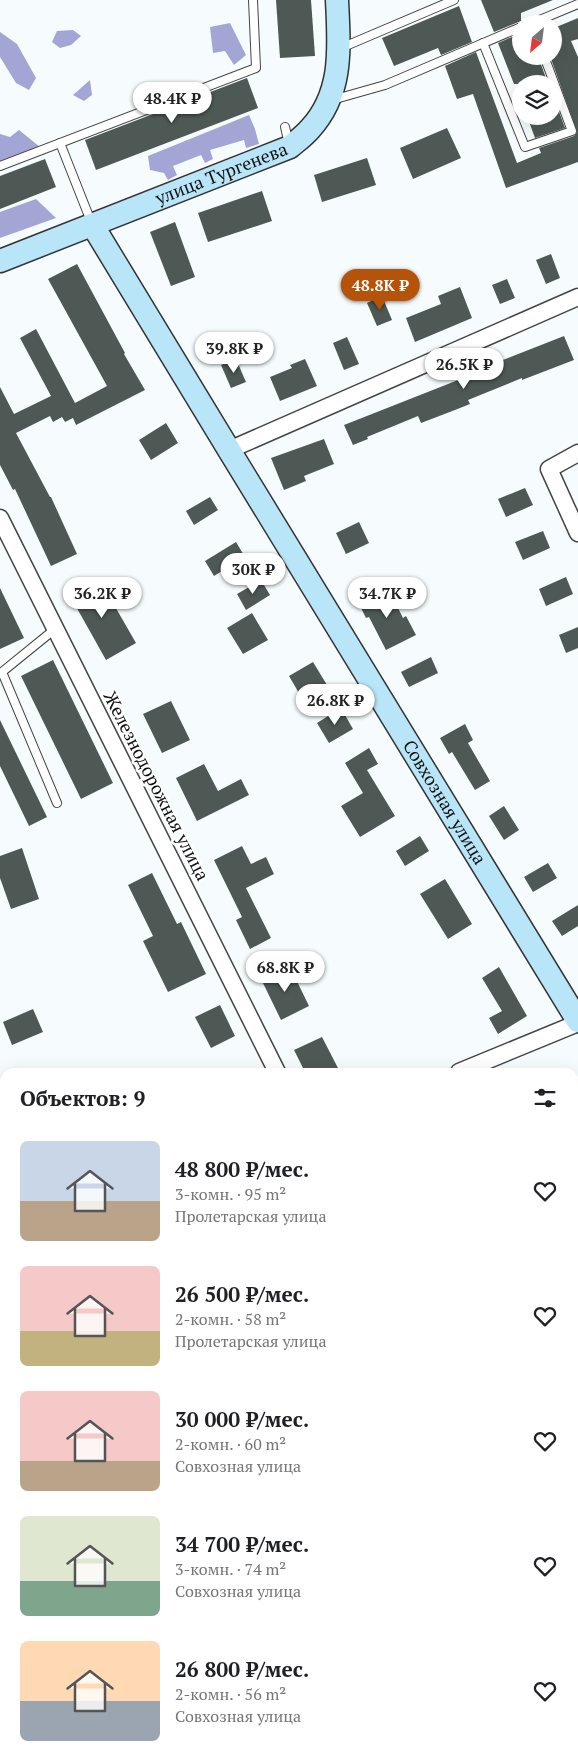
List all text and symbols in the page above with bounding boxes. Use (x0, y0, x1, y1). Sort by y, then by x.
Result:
north arrow (512, 15, 562, 65)
map controls (512, 15, 562, 125)
button: layers (512, 75, 562, 125)
pin: 48.4K ₽ (126, 82, 218, 124)
text: 48.4K ₽ (144, 87, 200, 109)
street label: улица Тургенева (151, 136, 291, 210)
pin: 48.8K ₽ (334, 268, 426, 311)
text: 48.8K ₽ (352, 274, 408, 296)
pin: 39.8K ₽ (188, 332, 280, 374)
text: 39.8K ₽ (206, 337, 262, 359)
pin: 26.5K ₽ (418, 348, 510, 390)
text: 26.5K ₽ (436, 353, 492, 375)
pin: 30K ₽ (218, 552, 288, 595)
text: 30K ₽ (232, 558, 274, 580)
pin: 36.2K ₽ (56, 576, 148, 619)
pin: 34.7K ₽ (341, 576, 433, 619)
text: 36.2K ₽ (74, 582, 130, 604)
text: 34.7K ₽ (359, 582, 415, 604)
pin: 26.8K ₽ (289, 684, 381, 726)
street label: Железнодорожная улица (99, 687, 215, 884)
text: 26.8K ₽ (307, 689, 363, 711)
street label: Совхозная улица (398, 735, 492, 869)
pin: 68.8K ₽ (239, 950, 331, 993)
text: 68.8K ₽ (257, 956, 313, 978)
text: Объектов: 9 (20, 1084, 145, 1112)
icon: filters (531, 1084, 559, 1112)
text: 48 800 ₽/мес. (175, 1155, 309, 1183)
icon: home (60, 1161, 120, 1221)
icon: heart (531, 1177, 559, 1205)
text: 3-комн. · 95 m² (175, 1183, 286, 1205)
text: Пролетарская улица (175, 1205, 326, 1227)
text: 26 500 ₽/мес. (175, 1280, 309, 1308)
icon: home (60, 1286, 120, 1346)
icon: heart (531, 1302, 559, 1330)
text: 2-комн. · 58 m² (175, 1308, 286, 1330)
text: Пролетарская улица (175, 1330, 326, 1352)
text: 30 000 ₽/мес. (175, 1405, 309, 1433)
icon: home (60, 1411, 120, 1471)
icon: heart (531, 1427, 559, 1455)
text: 2-комн. · 60 m² (175, 1433, 286, 1455)
text: Совхозная улица (175, 1455, 301, 1477)
text: 34 700 ₽/мес. (175, 1530, 309, 1558)
icon: home (60, 1536, 120, 1596)
icon: heart (531, 1552, 559, 1580)
text: 3-комн. · 74 m² (175, 1558, 286, 1580)
text: Совхозная улица (175, 1580, 301, 1602)
text: 26 800 ₽/мес. (175, 1655, 309, 1683)
icon: home (60, 1661, 120, 1721)
icon: heart (531, 1677, 559, 1705)
text: 2-комн. · 56 m² (175, 1683, 286, 1705)
text: Совхозная улица (175, 1705, 301, 1727)

